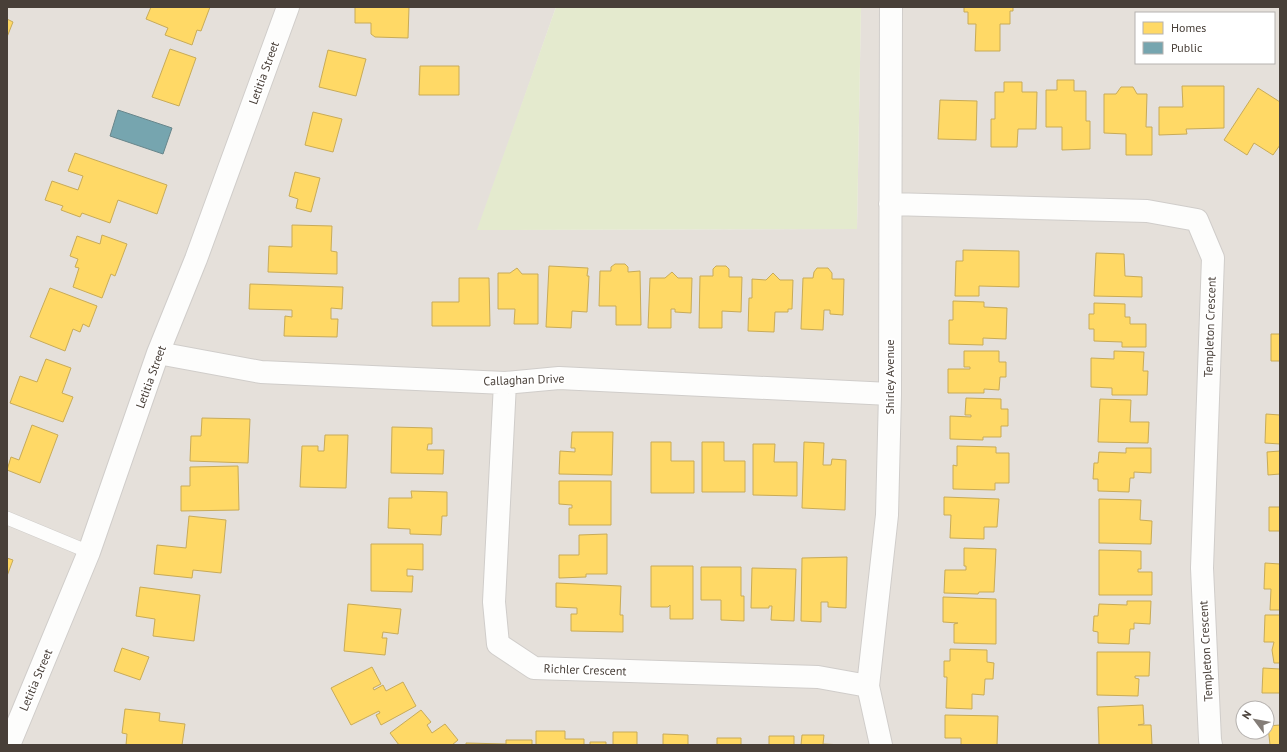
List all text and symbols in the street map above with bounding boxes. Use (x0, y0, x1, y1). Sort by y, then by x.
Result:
legend (1135, 12, 1275, 64)
text: Homes (1171, 20, 1206, 35)
street label: Letitia Street (245, 39, 282, 106)
text: Public (1171, 40, 1203, 55)
street label: Templeton Crescent (1200, 276, 1219, 378)
street label: Shirley Avenue (882, 339, 897, 415)
street label: Letitia Street (132, 343, 169, 410)
street label: Callaghan Drive (483, 371, 565, 388)
street label: Templeton Crescent (1195, 600, 1216, 702)
street label: Letitia Street (16, 647, 55, 713)
street label: Richler Crescent (543, 661, 627, 678)
north arrow (1235, 700, 1275, 740)
text: N (1239, 708, 1254, 721)

